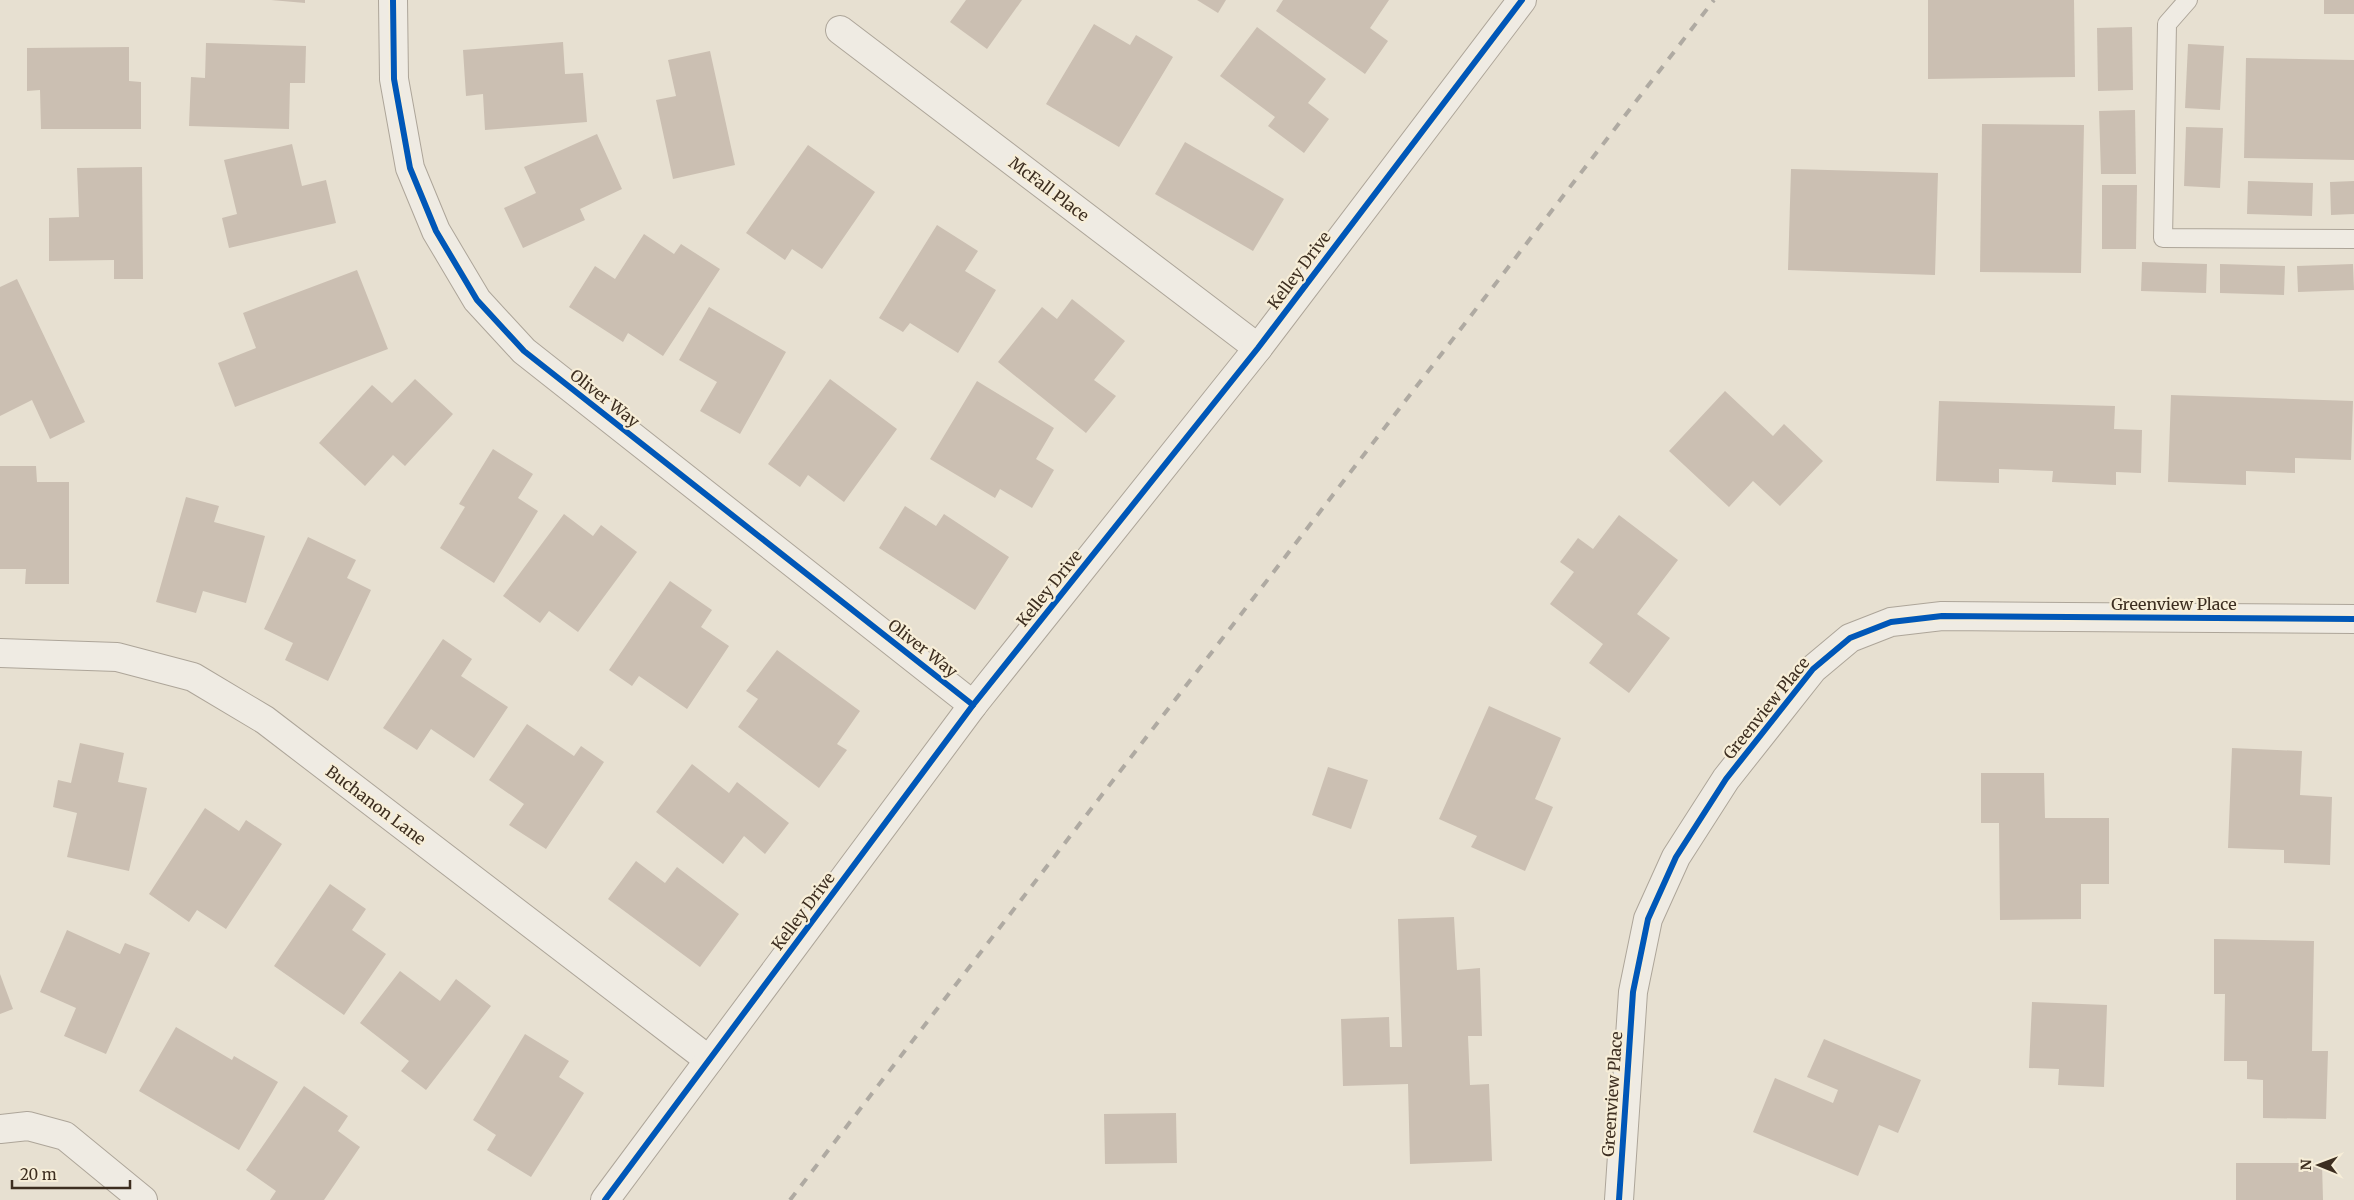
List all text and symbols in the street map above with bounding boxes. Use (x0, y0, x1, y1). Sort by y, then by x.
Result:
street label: McFall Place (1005, 152, 1093, 226)
street label: Kelley Drive (1263, 227, 1335, 313)
street label: Oliver Way (566, 365, 644, 432)
street label: Kelley Drive (1012, 546, 1086, 630)
street label: Greenview Place (2111, 594, 2237, 614)
street label: Oliver Way (884, 615, 962, 682)
street label: Greenview Place (1719, 653, 1813, 763)
street label: Buchanon Lane (322, 761, 430, 849)
street label: Kelley Drive (767, 868, 839, 954)
street label: Greenview Place (1598, 1031, 1626, 1157)
north arrow (2294, 1140, 2344, 1190)
scale bar (12, 1158, 130, 1190)
text: N (2297, 1159, 2315, 1170)
text: 20 m (20, 1165, 57, 1184)

